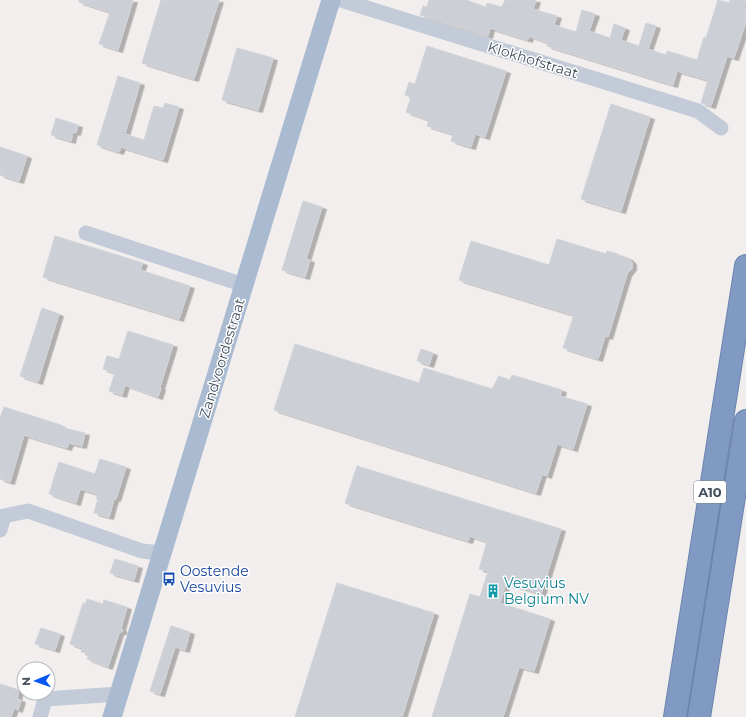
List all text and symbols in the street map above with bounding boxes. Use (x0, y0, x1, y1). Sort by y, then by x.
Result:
street label: Klokhofstraat (486, 38, 581, 82)
street label: Zandvoordestraat (195, 296, 249, 420)
road number: A10 (694, 481, 726, 503)
place label: Oostende Vesuvius (180, 562, 249, 596)
bus stop icon: Oostende Vesuvius (161, 571, 177, 587)
place label: Vesuvius Belgium NV (504, 574, 589, 608)
building icon: Vesuvius Belgium NV (485, 583, 501, 599)
north arrow (16, 661, 56, 701)
text: N (19, 677, 33, 686)

